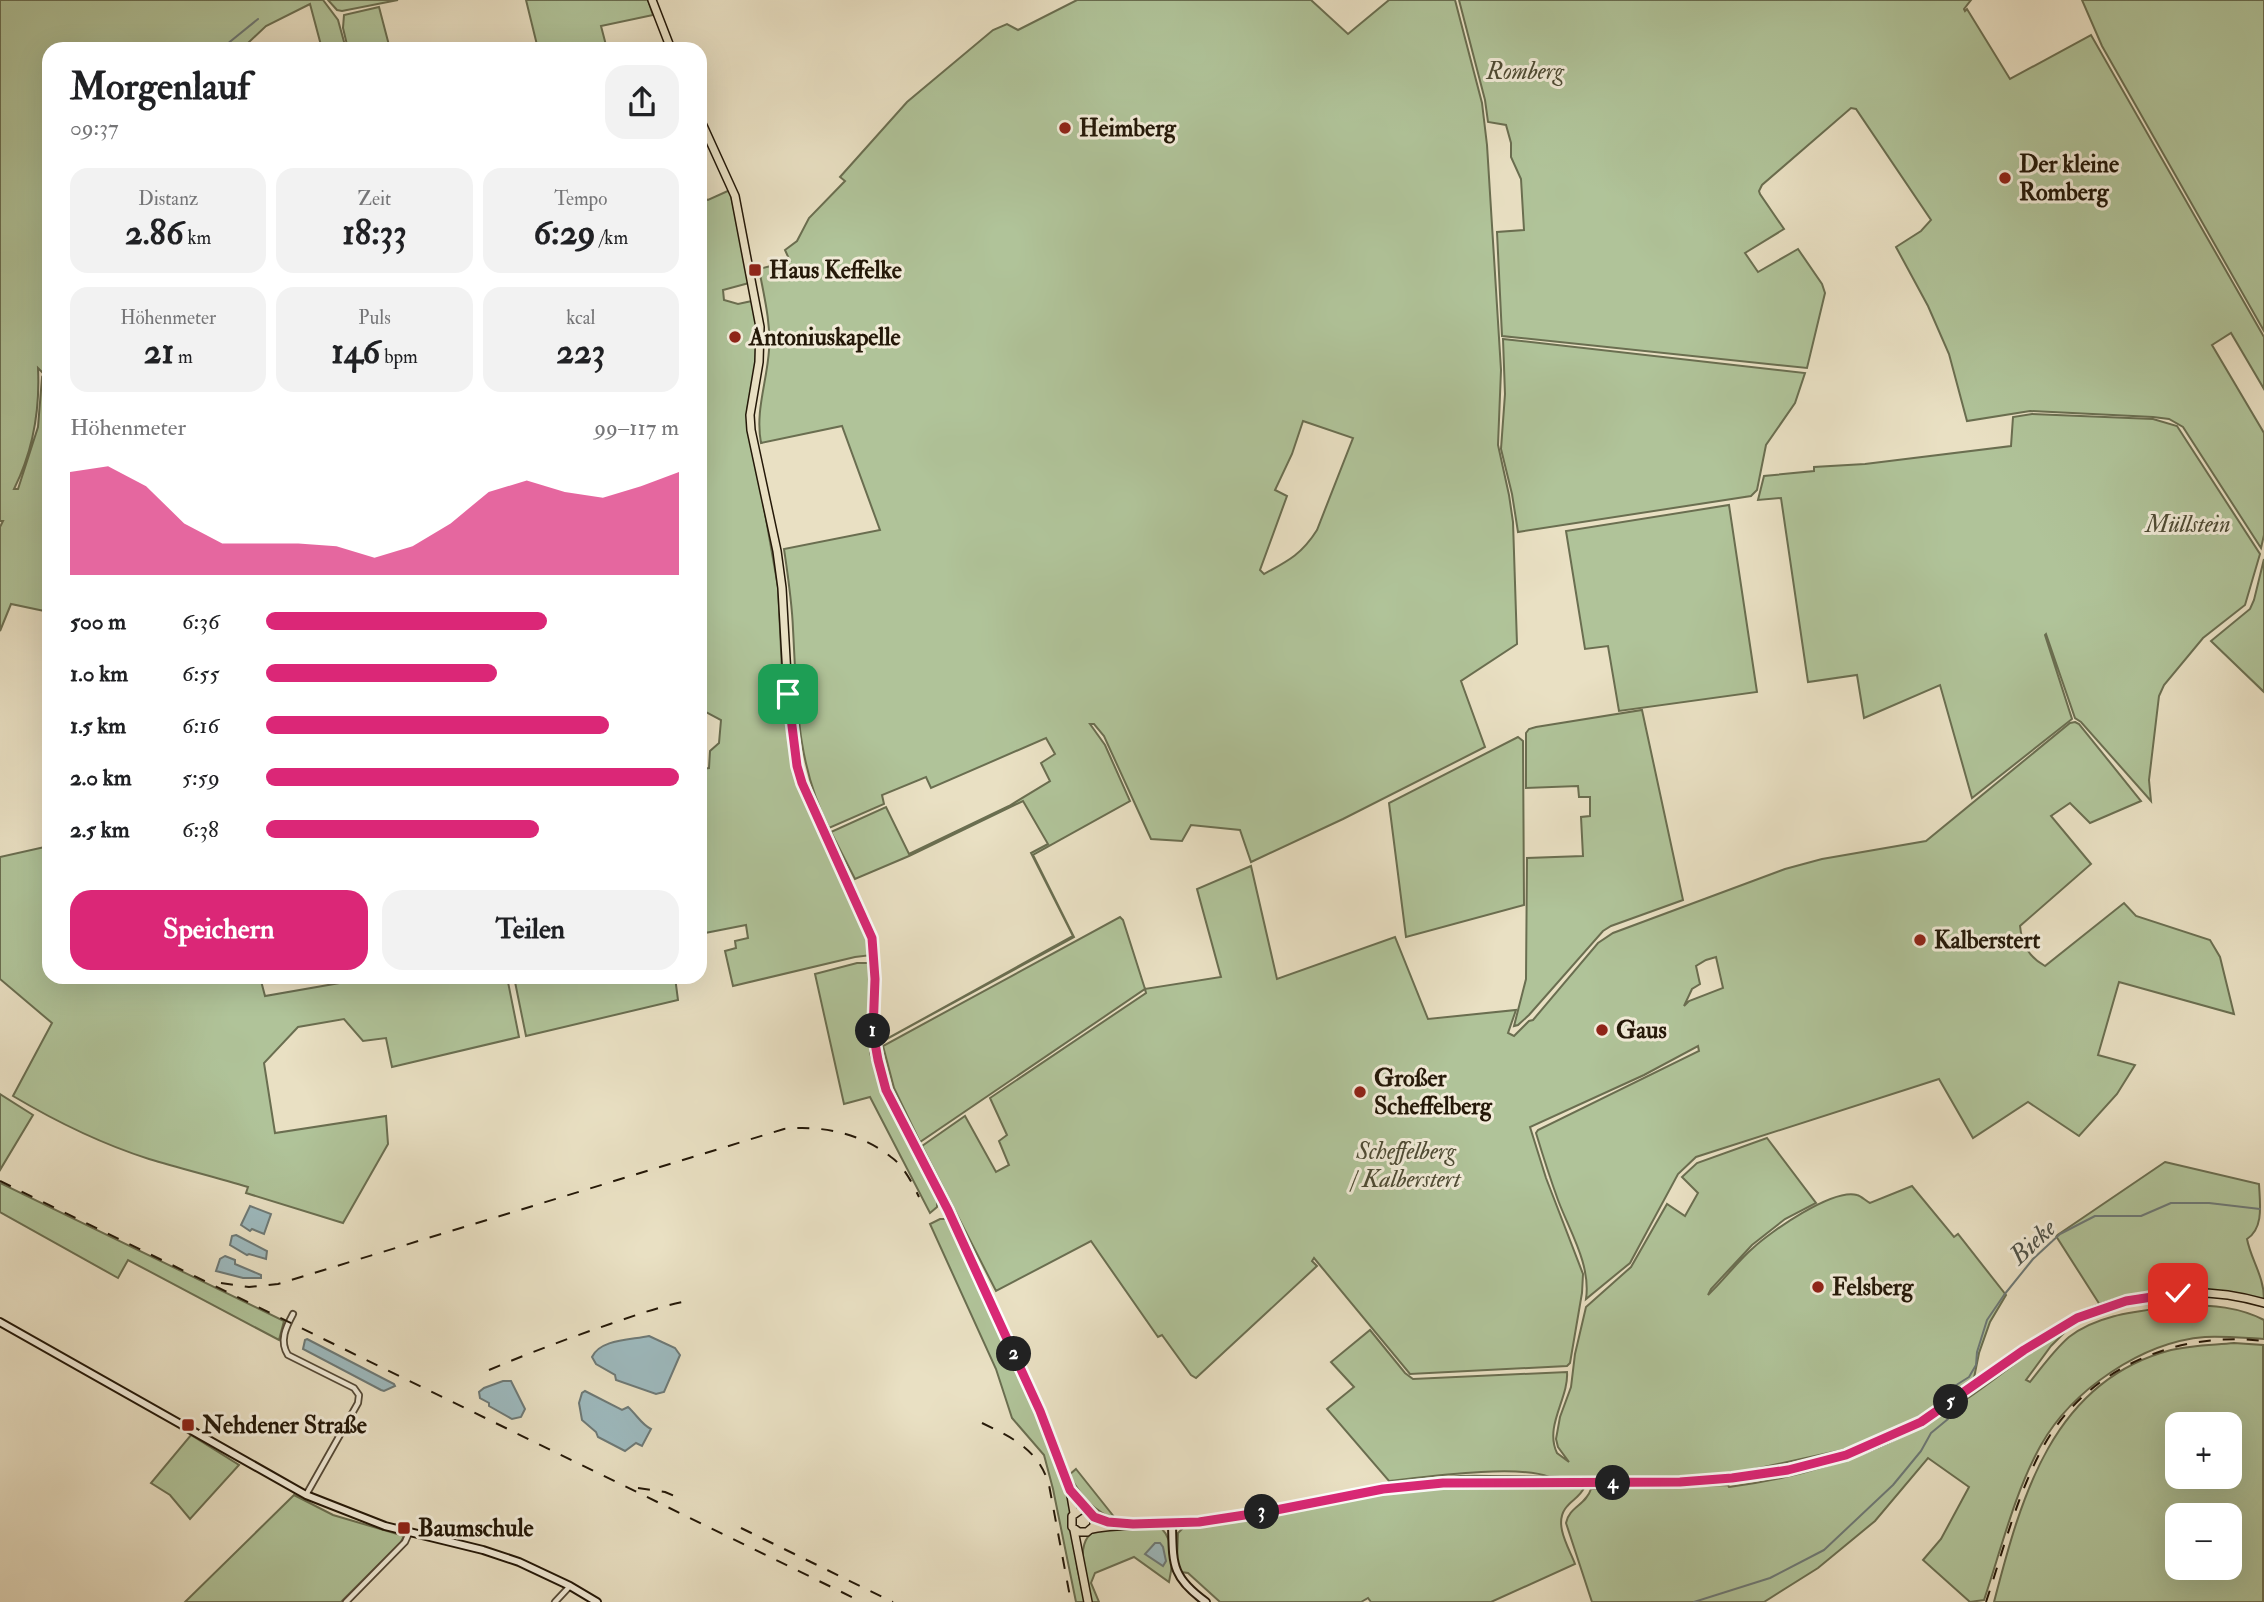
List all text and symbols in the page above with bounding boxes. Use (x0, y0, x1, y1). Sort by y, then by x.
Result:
park label: Romberg (1485, 56, 1565, 87)
text: Morgenlauf (70, 63, 250, 111)
button: share (605, 65, 679, 139)
text: 09:37 (70, 113, 119, 142)
place label: Heimberg (1079, 113, 1177, 144)
marker: Heimberg (1057, 120, 1073, 136)
place label: Der kleine Romberg (2019, 149, 2119, 208)
marker: Der kleine Romberg (1997, 170, 2013, 186)
text: Distanz (138, 187, 198, 211)
text: Zeit (358, 187, 391, 211)
text: Tempo (554, 187, 607, 211)
text: 2.86 (125, 211, 184, 255)
text: 18:33 (342, 211, 407, 255)
text: 6:29 (533, 211, 595, 255)
text: km (184, 226, 211, 250)
text: /km (595, 226, 628, 250)
place label: Haus Keffelke (769, 255, 902, 286)
marker: Haus Keffelke (747, 262, 763, 278)
text: Höhenmeter (120, 306, 216, 330)
text: Puls (358, 306, 391, 330)
text: kcal (566, 306, 595, 330)
place label: Antoniuskapelle (748, 322, 901, 353)
marker: Antoniuskapelle (727, 329, 743, 345)
text: 21 (144, 330, 174, 374)
text: 146 (331, 330, 380, 374)
text: 223 (556, 330, 605, 374)
text: m (174, 345, 193, 369)
text: bpm (380, 345, 418, 369)
text: Höhenmeter (70, 413, 186, 442)
text: 99–117 m (594, 413, 679, 442)
park label: Müllstein (2143, 509, 2231, 540)
text: 500 m (70, 607, 126, 636)
text: 6:36 (182, 607, 220, 636)
text: 1.0 km (70, 659, 128, 688)
text: 6:55 (182, 659, 220, 688)
pin (758, 664, 818, 724)
icon: arrive (769, 675, 807, 713)
text: 1.5 km (70, 711, 126, 740)
text: 6:16 (182, 711, 219, 740)
text: 2.0 km (70, 763, 132, 792)
text: 5:59 (182, 763, 220, 792)
text: 2.5 km (70, 815, 130, 844)
text: 6:38 (182, 815, 219, 844)
button: Speichern (70, 890, 368, 970)
button: Teilen (382, 890, 679, 970)
place label: Kalberstert (1934, 925, 2040, 956)
marker: Kalberstert (1912, 932, 1928, 948)
pin: 1 (856, 1014, 890, 1048)
place label: Gaus (1616, 1015, 1667, 1046)
text: 1 (869, 1018, 876, 1042)
marker: Gaus (1594, 1022, 1610, 1038)
place label: Großer Scheffelberg (1374, 1063, 1493, 1122)
marker: Großer Scheffelberg (1352, 1084, 1368, 1100)
park label: Scheffelberg / Kalberstert (1349, 1136, 1462, 1195)
water label: Bieke (2001, 1212, 2063, 1273)
pin (2148, 1263, 2208, 1323)
place label: Felsberg (1832, 1272, 1915, 1303)
icon: check (2159, 1274, 2197, 1312)
marker: Felsberg (1810, 1279, 1826, 1295)
pin: 2 (996, 1336, 1032, 1372)
text: 2 (1009, 1341, 1018, 1365)
pin: 5 (1934, 1384, 1968, 1420)
text: 5 (1946, 1389, 1955, 1413)
place label: Nehdener Straße (201, 1410, 367, 1441)
map controls (2165, 1412, 2242, 1580)
button: + (2165, 1412, 2242, 1489)
marker: Nehdener Straße (180, 1417, 196, 1433)
pin: 4 (1596, 1466, 1630, 1500)
text: 4 (1607, 1470, 1618, 1494)
pin: 3 (1244, 1494, 1280, 1530)
text: 3 (1258, 1499, 1265, 1523)
button: − (2165, 1503, 2242, 1580)
place label: Baumschule (418, 1513, 533, 1544)
marker: Baumschule (396, 1520, 412, 1536)

